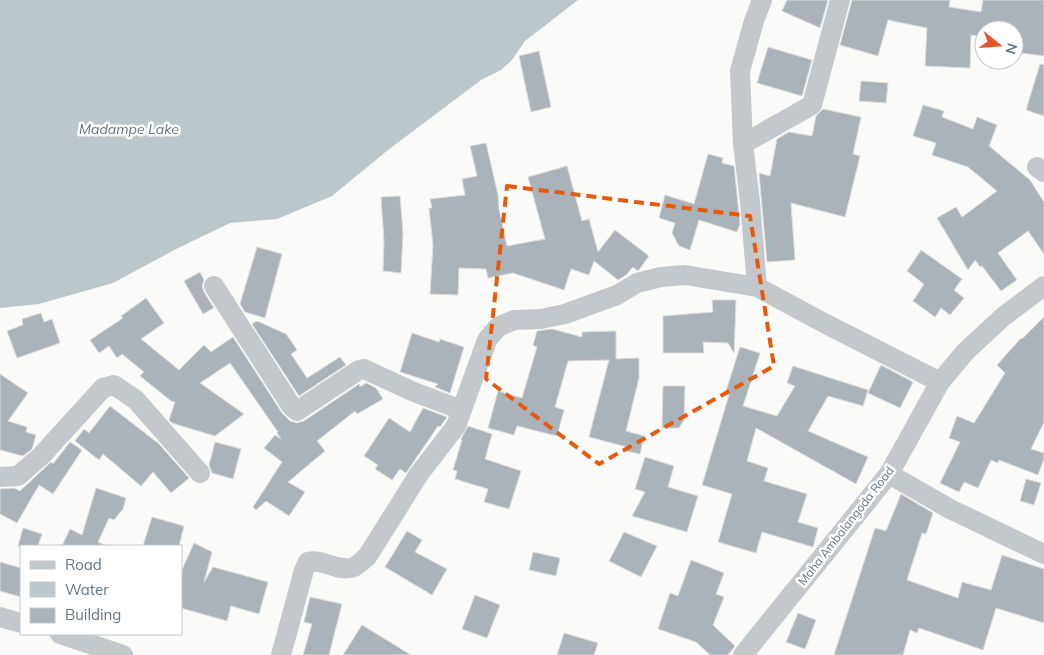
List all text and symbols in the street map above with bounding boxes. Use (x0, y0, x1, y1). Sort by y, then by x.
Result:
north arrow (974, 20, 1024, 70)
text: N (1001, 41, 1022, 56)
water label: Madampe Lake (79, 120, 179, 138)
street label: Maha Ambalangoda Road (795, 463, 897, 588)
legend (20, 545, 182, 635)
text: Road (65, 555, 102, 574)
text: Water (65, 580, 109, 599)
text: Building (65, 605, 121, 624)

